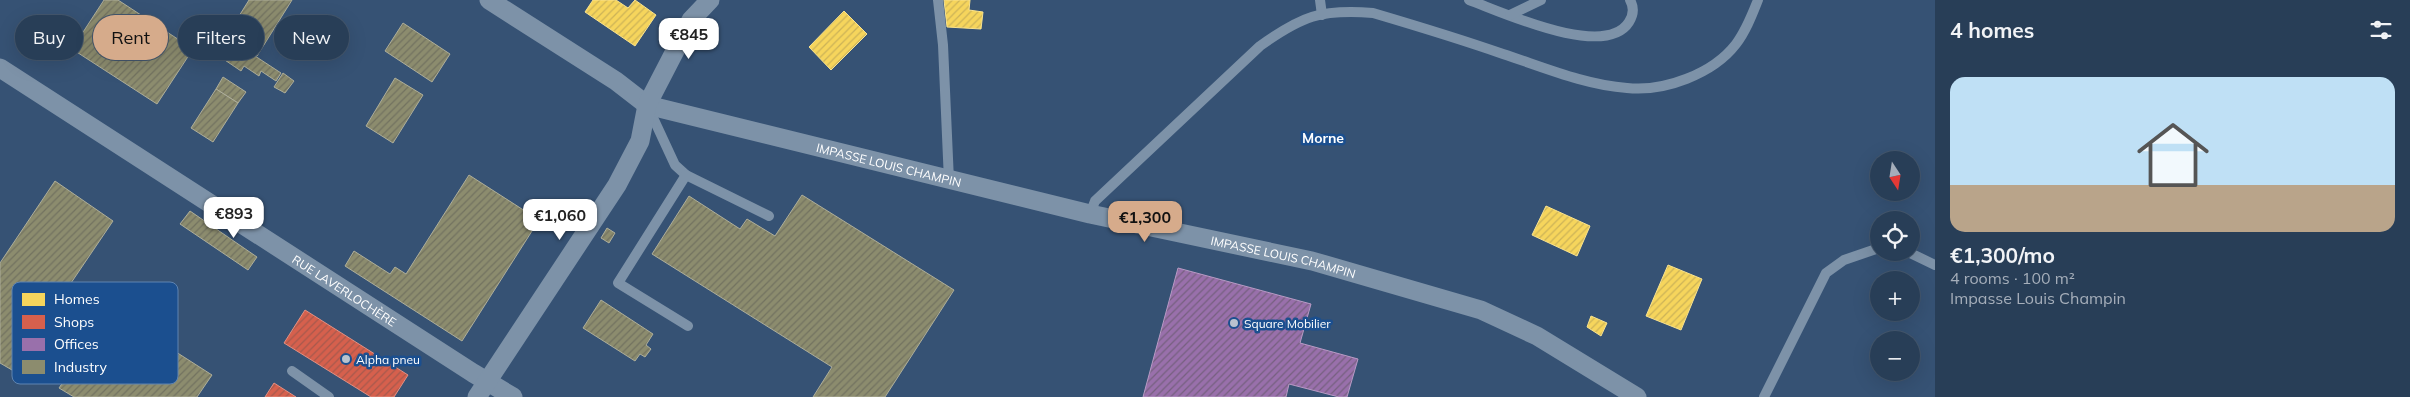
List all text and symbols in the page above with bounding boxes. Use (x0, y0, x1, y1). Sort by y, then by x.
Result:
chip: Buy (15, 15, 83, 60)
chip: Rent (93, 15, 168, 60)
chip: Filters (178, 15, 264, 60)
chip: New (274, 15, 349, 60)
icon: filters (2367, 16, 2395, 44)
text: 4 homes (1950, 17, 2034, 43)
pin: €845 (659, 18, 719, 60)
text: €845 (670, 24, 708, 44)
icon: home (2128, 110, 2218, 200)
district label: Morne (1302, 129, 1344, 147)
street label: IMPASSE LOUIS CHAMPIN (815, 139, 963, 190)
north arrow (1870, 151, 1920, 201)
map controls (1870, 151, 1920, 381)
pin: €893 (204, 196, 264, 239)
pin: €1,060 (519, 198, 601, 241)
pin: €1,300 (1104, 200, 1186, 243)
text: €893 (215, 203, 253, 223)
text: €1,060 (534, 205, 586, 225)
text: €1,300 (1119, 207, 1171, 227)
button: locate (1870, 211, 1920, 261)
street label: IMPASSE LOUIS CHAMPIN (1209, 232, 1358, 281)
text: €1,300/mo (1950, 242, 2055, 268)
street label: RUE LAVERLOCHÈRE (290, 251, 399, 329)
text: 4 rooms · 100 m² (1950, 268, 2075, 288)
button: + (1870, 271, 1920, 321)
legend (12, 282, 178, 384)
text: Impasse Louis Champin (1950, 288, 2126, 308)
text: Homes (54, 290, 100, 308)
text: Shops (54, 313, 94, 331)
place label: Square Mobilier (1244, 316, 1331, 331)
marker: Square Mobilier (1228, 317, 1240, 329)
button: − (1870, 331, 1920, 381)
text: Offices (54, 335, 99, 353)
place label: Alpha pneu (356, 352, 420, 367)
marker: Alpha pneu (340, 353, 352, 365)
text: Industry (54, 358, 108, 376)

